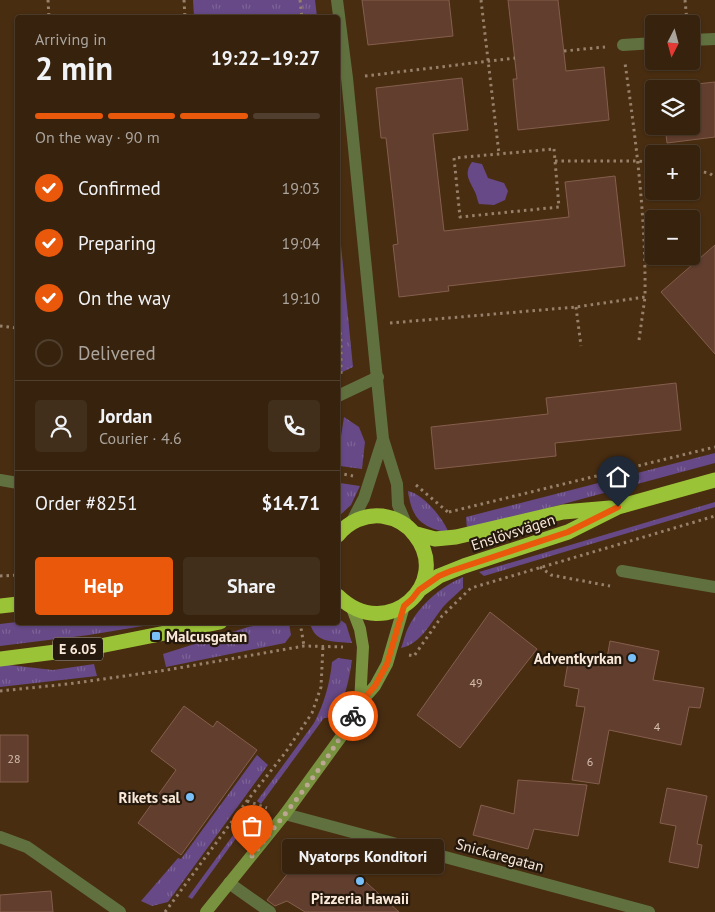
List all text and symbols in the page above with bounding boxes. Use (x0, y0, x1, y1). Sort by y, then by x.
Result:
north arrow (645, 15, 700, 70)
map controls (645, 15, 700, 265)
text: Arriving in (35, 29, 106, 49)
text: 19:22–19:27 (211, 46, 320, 70)
text: 2 min (35, 47, 113, 89)
button: layers (645, 80, 700, 135)
text: On the way · 90 m (35, 127, 160, 147)
button: + (645, 145, 700, 200)
icon: check (35, 174, 63, 202)
text: Confirmed (78, 176, 161, 200)
text: 19:03 (282, 178, 320, 198)
button: − (645, 210, 700, 265)
icon: check (35, 229, 63, 257)
text: Preparing (78, 231, 156, 255)
text: 19:04 (282, 233, 320, 253)
icon: check (35, 284, 63, 312)
text: On the way (78, 286, 170, 310)
text: 19:10 (282, 288, 320, 308)
text: Delivered (78, 341, 156, 365)
button: person (35, 400, 87, 452)
button: phone (268, 400, 320, 452)
text: Jordan (99, 404, 152, 428)
text: Courier · 4.6 (99, 428, 182, 448)
pin (597, 456, 639, 507)
icon: home (604, 463, 632, 491)
text: Order #8251 (35, 491, 138, 515)
text: $14.71 (261, 491, 320, 515)
street label: Enslövsvägen (469, 510, 557, 554)
button: Help (35, 557, 173, 615)
button: Share (183, 557, 320, 615)
place label: Malcusgatan (166, 627, 247, 646)
marker: Malcusgatan (150, 630, 162, 642)
road number: E 6.05 (53, 638, 103, 661)
place label: Adventkyrkan (534, 649, 622, 668)
marker: Adventkyrkan (626, 652, 638, 664)
house number: 49 (469, 675, 483, 690)
courier (328, 691, 378, 741)
icon: bike (339, 702, 367, 730)
house number: 4 (654, 719, 661, 734)
house number: 28 (7, 751, 21, 766)
house number: 6 (587, 754, 593, 769)
place label: Rikets sal (119, 788, 181, 807)
marker: Rikets sal (184, 791, 196, 803)
pin (231, 805, 273, 856)
icon: bag (238, 812, 266, 840)
street label: Snickaregatan (454, 834, 546, 876)
callout: Nyatorps Konditori (282, 838, 444, 874)
text: Nyatorps Konditori (299, 846, 427, 866)
marker: Pizzeria Hawaii (354, 875, 366, 887)
place label: Pizzeria Hawaii (311, 889, 409, 908)

